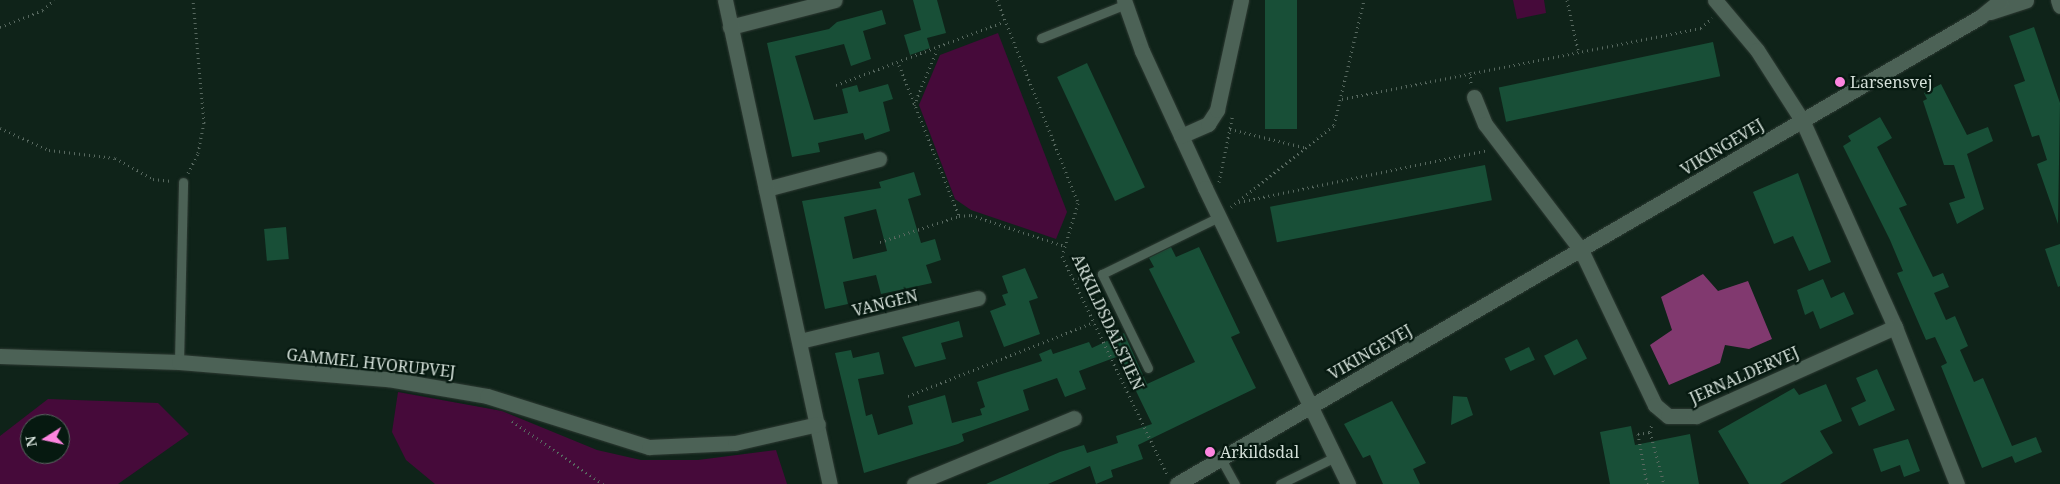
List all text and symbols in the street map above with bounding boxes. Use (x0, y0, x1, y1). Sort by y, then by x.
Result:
place label: Larsensvej (1850, 72, 1932, 92)
marker: Larsensvej (1834, 76, 1846, 88)
street label: VIKINGEVEJ (1677, 115, 1767, 179)
street label: ARKILDSDALSTIEN (1068, 251, 1148, 393)
street label: VANGEN (850, 286, 920, 320)
street label: VIKINGEVEJ (1325, 320, 1415, 384)
street label: JERNALDERVEJ (1686, 342, 1802, 408)
street label: GAMMEL HVORUPVEJ (286, 345, 456, 381)
north arrow (20, 414, 70, 464)
text: N (20, 434, 41, 449)
place label: Arkildsdal (1220, 442, 1299, 462)
marker: Arkildsdal (1204, 446, 1216, 458)

